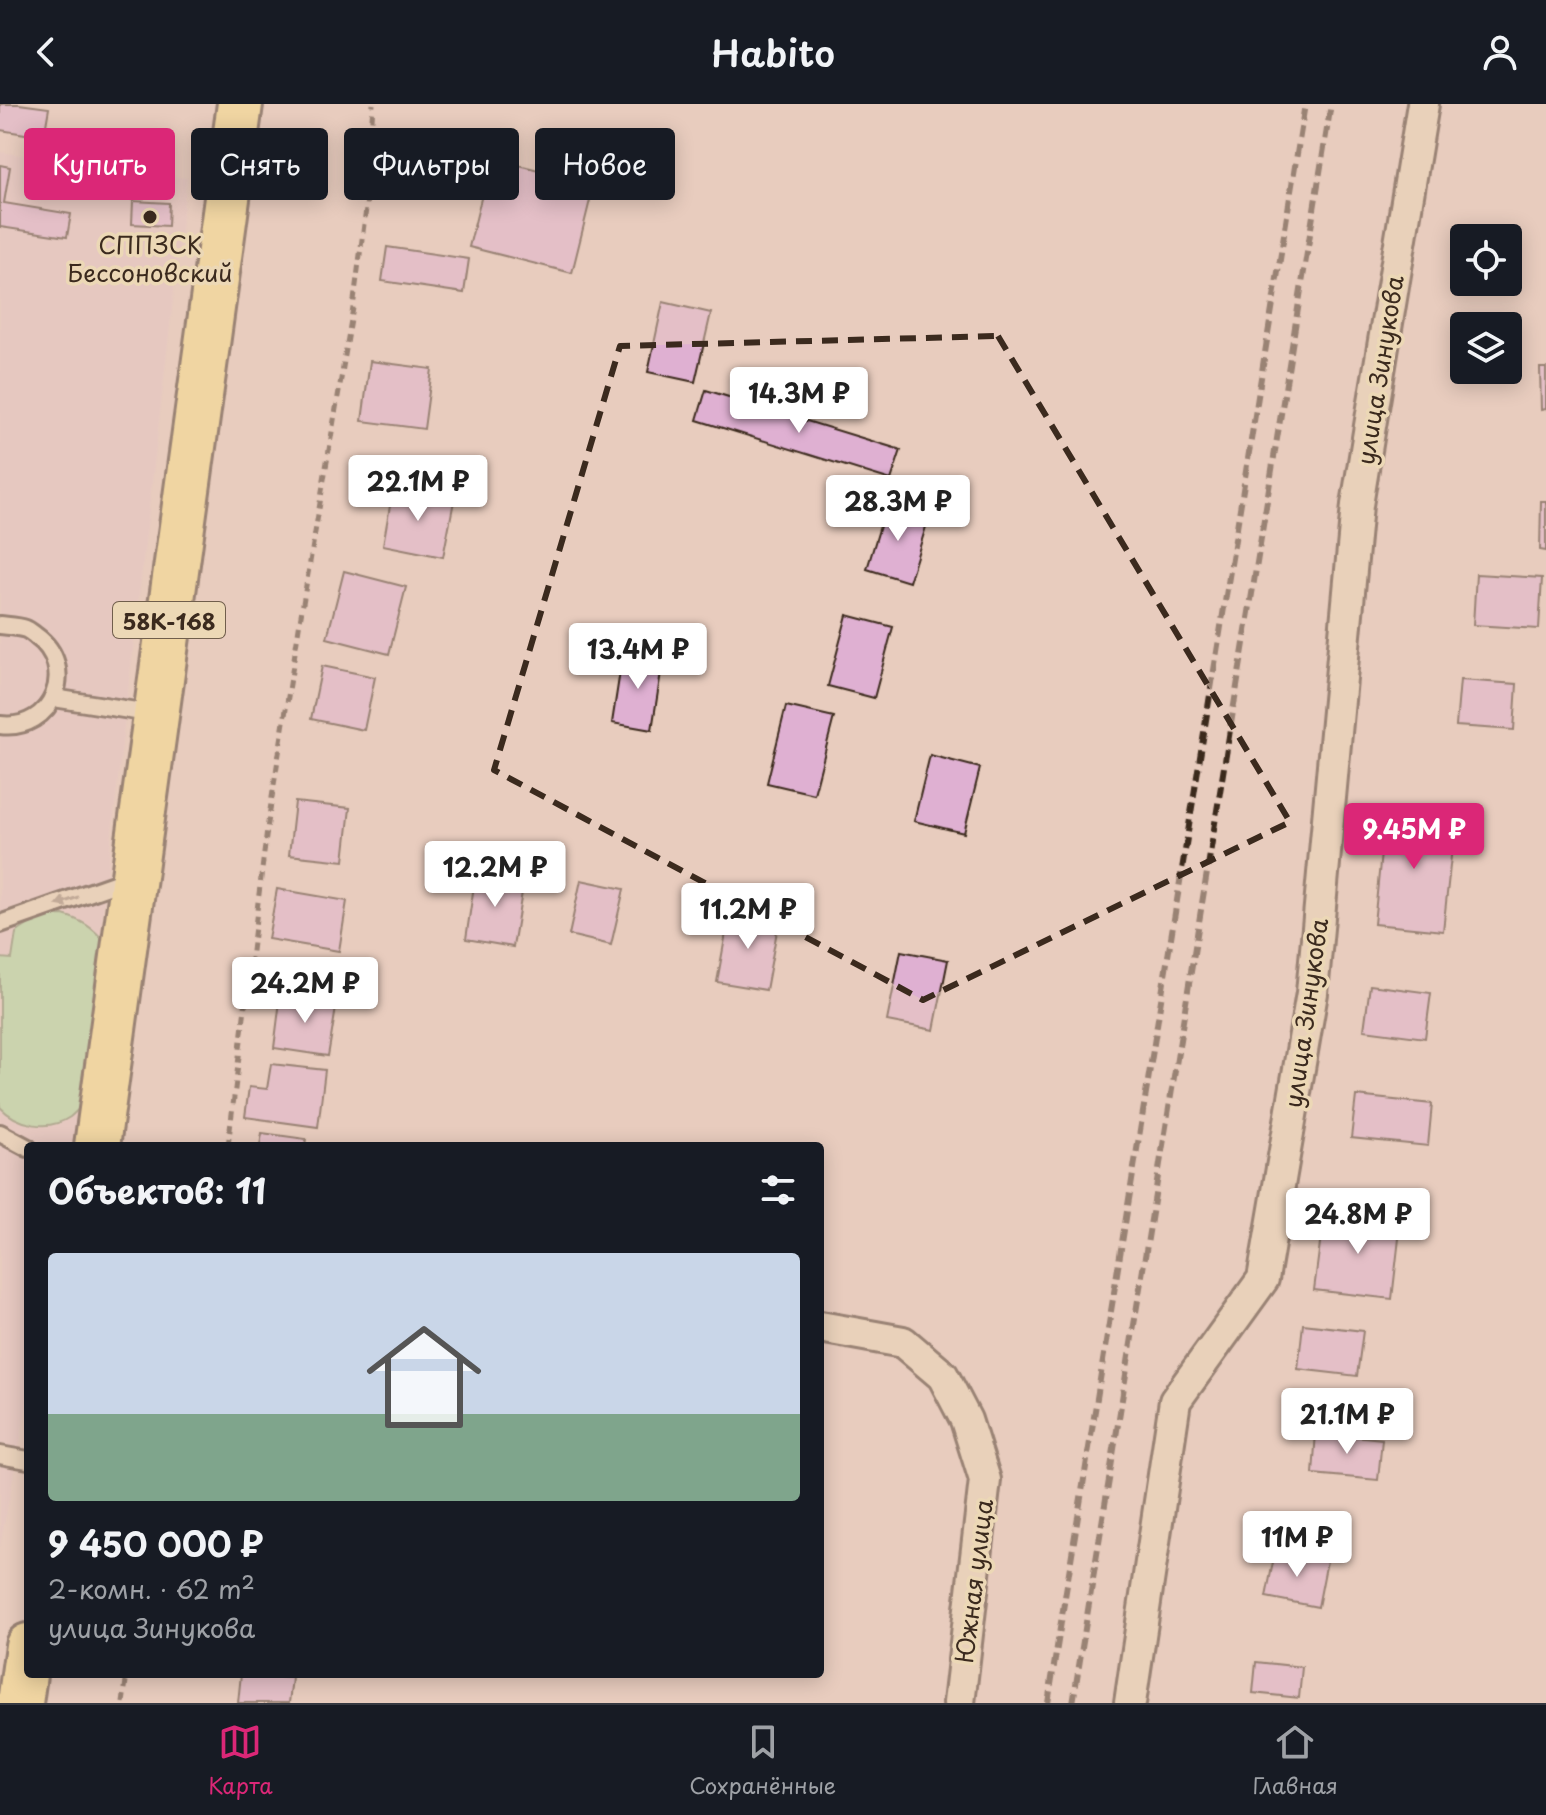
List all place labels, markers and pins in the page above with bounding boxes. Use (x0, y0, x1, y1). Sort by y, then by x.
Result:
marker: СППЗСК Бессоновский (141, 208, 159, 226)
place label: СППЗСК Бессоновский (68, 226, 232, 290)
pin: 14.3M ₽ (725, 367, 873, 435)
pin: 22.1M ₽ (344, 455, 492, 523)
pin: 28.3M ₽ (824, 475, 972, 543)
pin: 13.4M ₽ (564, 623, 712, 691)
pin: 9.45M ₽ (1340, 803, 1488, 871)
pin: 12.2M ₽ (421, 841, 569, 909)
pin: 11.2M ₽ (674, 883, 822, 951)
pin: 24.2M ₽ (231, 957, 379, 1025)
pin: 24.8M ₽ (1284, 1188, 1432, 1256)
pin: 21.1M ₽ (1273, 1388, 1421, 1456)
pin: 11M ₽ (1241, 1511, 1353, 1579)

